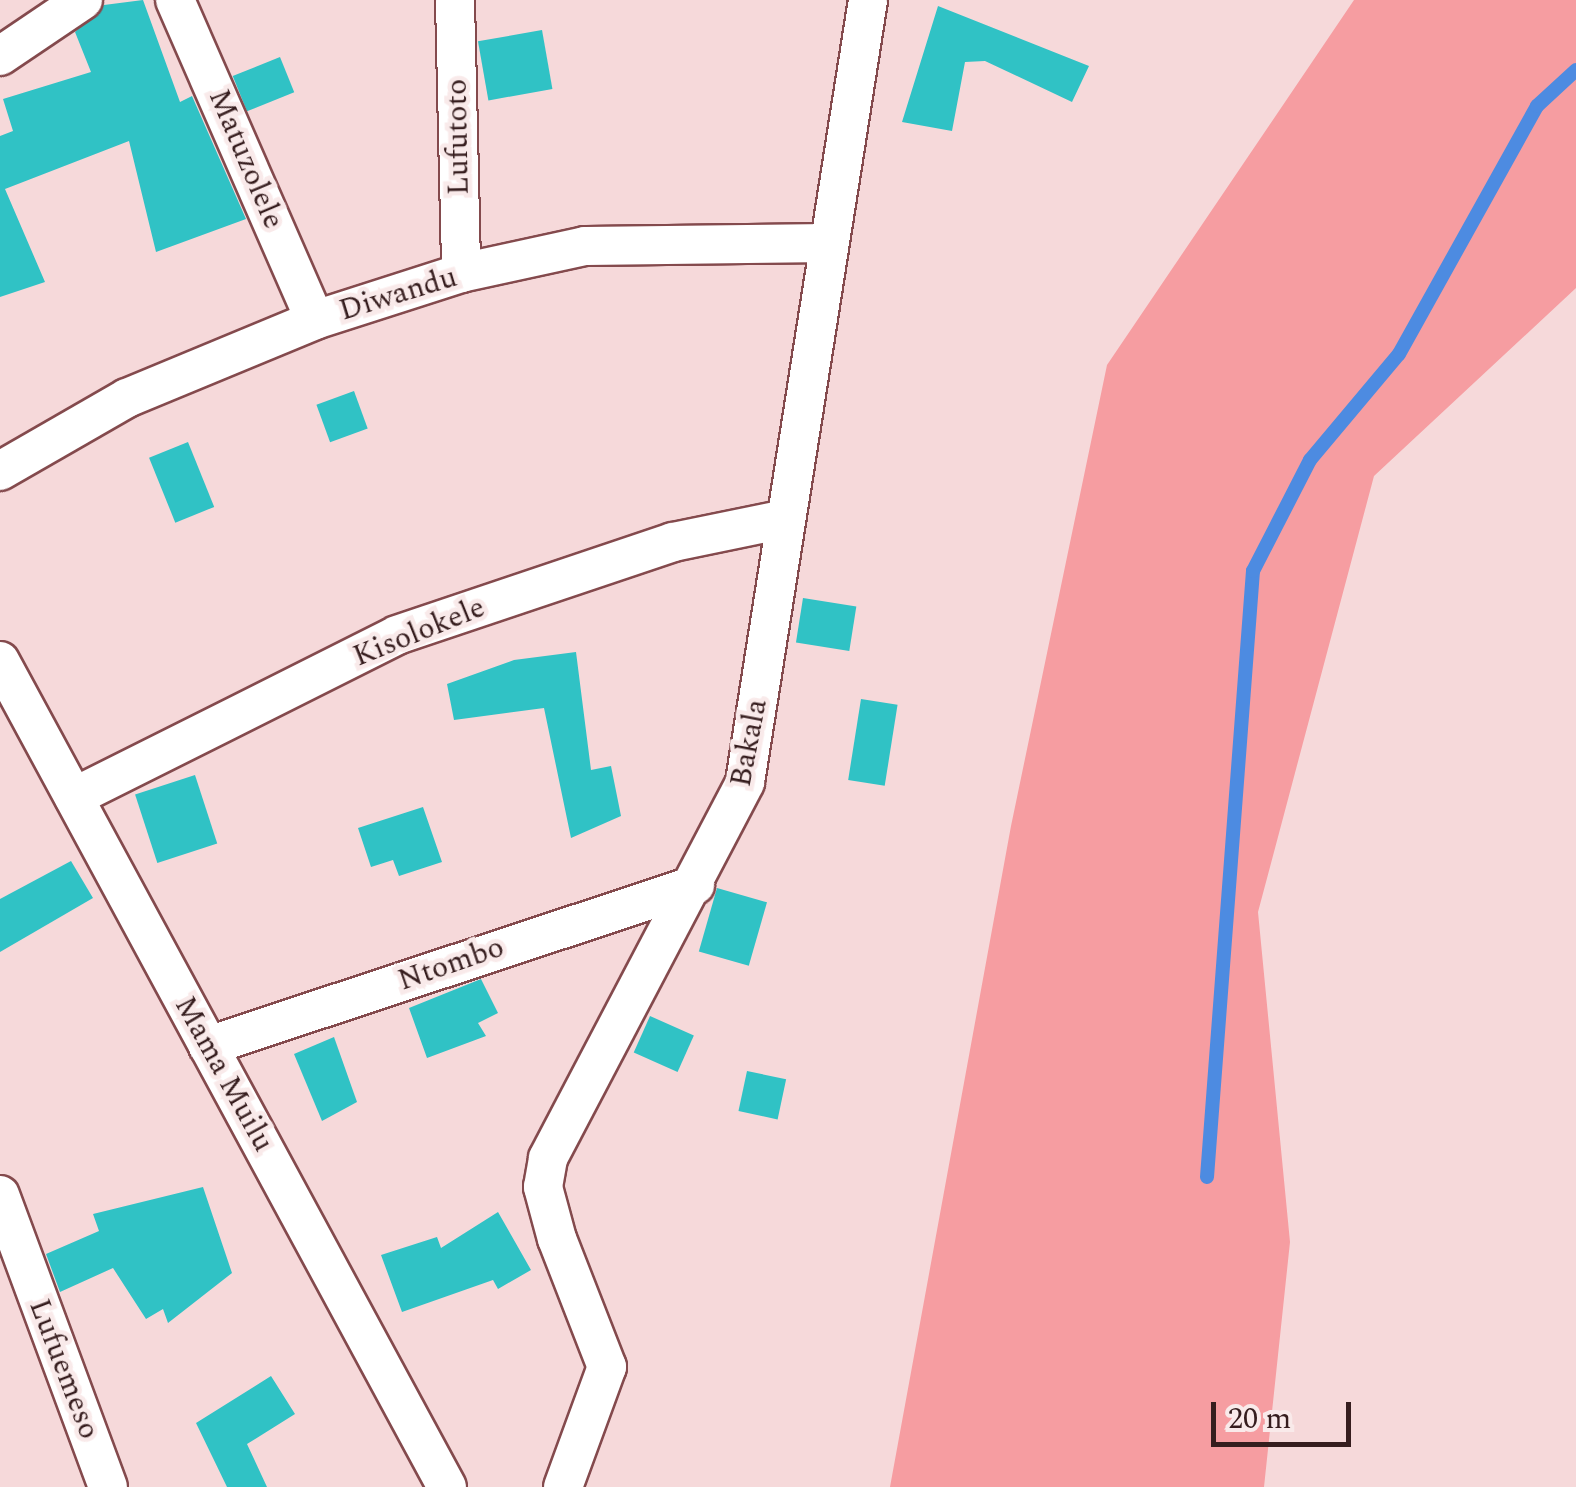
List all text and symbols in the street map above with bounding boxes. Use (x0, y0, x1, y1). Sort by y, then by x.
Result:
street label: Lufutoto (439, 78, 477, 196)
street label: Matuzolele (201, 84, 291, 234)
street label: Diwandu (335, 259, 461, 329)
street label: Kisolokele (348, 589, 490, 675)
street label: Bakala (723, 696, 775, 790)
street label: Ntombo (393, 929, 509, 999)
street label: Mama Muilu (167, 990, 281, 1158)
street label: Lufuemeso (21, 1294, 107, 1444)
scale bar (1216, 1382, 1356, 1444)
text: 20 m (1228, 1396, 1291, 1442)

